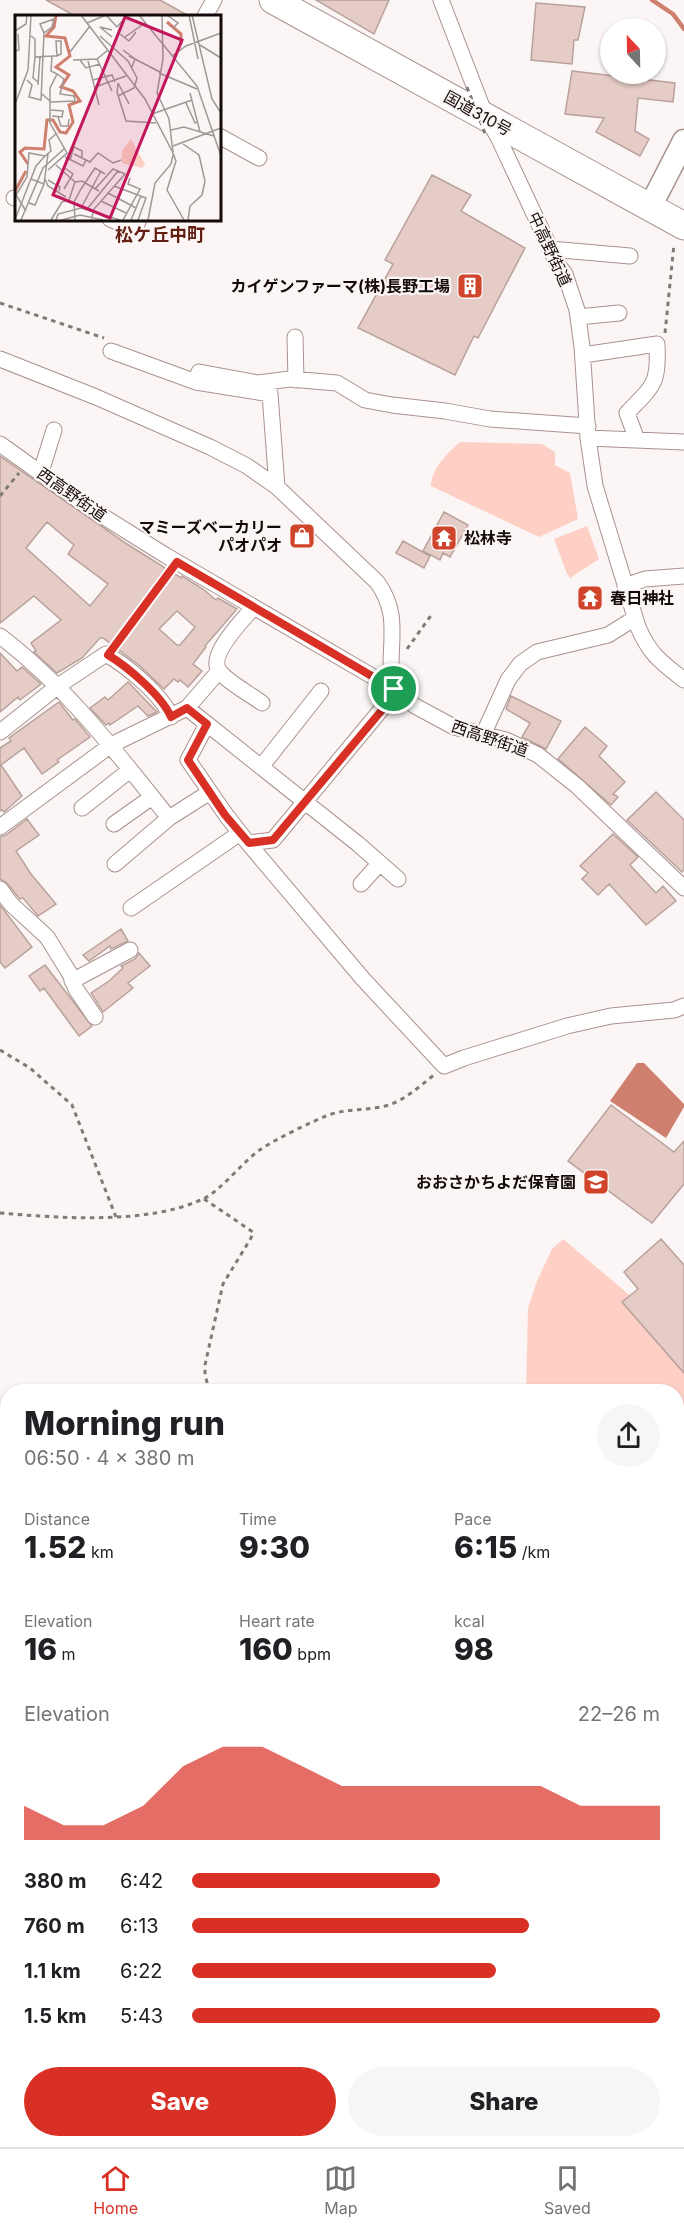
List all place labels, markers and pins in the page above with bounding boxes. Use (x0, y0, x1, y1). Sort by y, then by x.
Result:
building icon: カイゲンファーマ(株)長野工場 (455, 271, 485, 301)
place label: カイゲンファーマ(株)長野工場 (230, 276, 450, 296)
place label: マミーズベーカリー パオパオ (139, 517, 282, 555)
shop icon: マミーズベーカリー パオパオ (287, 521, 317, 551)
temple icon: 松林寺 (429, 523, 459, 553)
place label: 松林寺 (464, 528, 512, 548)
temple icon: 春日神社 (575, 583, 605, 613)
place label: 春日神社 (610, 588, 674, 608)
pin (368, 663, 419, 714)
school or university icon: おおさかちよだ保育園 (581, 1167, 611, 1197)
place label: おおさかちよだ保育園 (416, 1172, 576, 1192)

